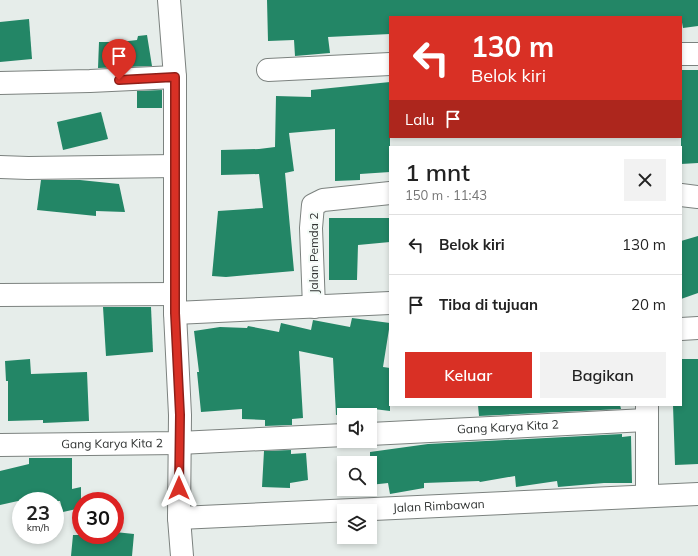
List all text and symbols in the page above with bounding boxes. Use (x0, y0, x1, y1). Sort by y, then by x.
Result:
text: 130 m (471, 29, 554, 64)
icon: left (405, 32, 457, 84)
pin (102, 39, 136, 80)
icon: arrive (108, 45, 130, 67)
text: Belok kiri (471, 64, 546, 87)
icon: arrive (442, 108, 464, 130)
text: Lalu (405, 110, 434, 129)
text: 1 mnt (405, 157, 470, 187)
button: close (624, 159, 666, 201)
text: 150 m · 11:43 (405, 187, 487, 203)
street label: Jalan Pemda 2 (306, 213, 321, 293)
icon: left (405, 234, 427, 256)
text: Belok kiri (439, 235, 505, 254)
text: 130 m (622, 235, 666, 254)
icon: arrive (405, 294, 427, 316)
text: Tiba di tujuan (439, 295, 538, 314)
text: 20 m (631, 295, 666, 314)
button: Keluar (405, 352, 532, 398)
button: Bagikan (540, 352, 666, 398)
map controls (337, 408, 377, 544)
button: sound (337, 408, 377, 448)
street label: Gang Karya Kita 2 (457, 416, 559, 437)
street label: Gang Karya Kita 2 (61, 435, 163, 451)
button: search (337, 456, 377, 496)
position arrow (158, 467, 200, 509)
speed limit sign: 30 (72, 492, 124, 544)
street label: Jalan Rimbawan (392, 496, 485, 515)
text: 23 (26, 500, 50, 525)
button: layers (337, 504, 377, 544)
text: km/h (27, 521, 49, 534)

